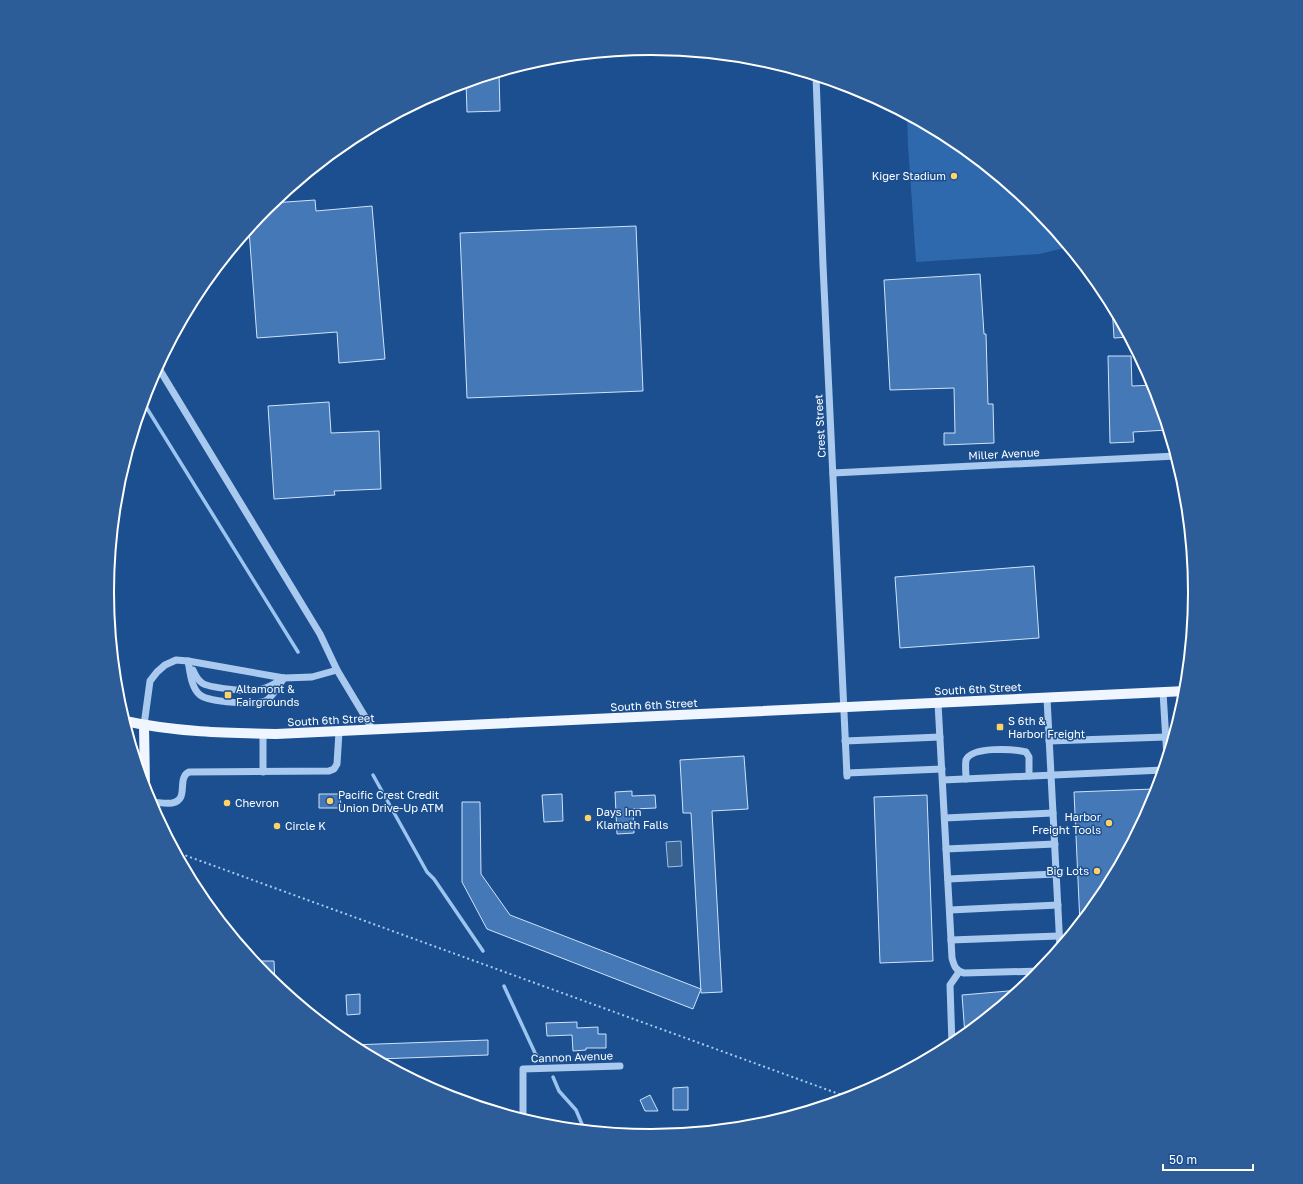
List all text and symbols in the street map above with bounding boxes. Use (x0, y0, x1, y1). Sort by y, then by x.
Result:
place label: Kiger Stadium (872, 169, 946, 182)
marker: Kiger Stadium (949, 171, 959, 181)
street label: Crest Street (811, 394, 828, 458)
street label: Miller Avenue (968, 445, 1040, 462)
street label: South 6th Street (934, 680, 1022, 697)
place label: Altamont & Fairgrounds (236, 682, 299, 708)
marker: Altamont & Fairgrounds (223, 690, 233, 700)
street label: South 6th Street (610, 696, 698, 713)
street label: South 6th Street (287, 711, 375, 728)
place label: S 6th & Harbor Freight (1008, 714, 1085, 740)
marker: S 6th & Harbor Freight (995, 722, 1005, 732)
place label: Pacific Crest Credit Union Drive-Up ATM (338, 788, 444, 814)
place label: Chevron (235, 796, 279, 809)
marker: Pacific Crest Credit Union Drive-Up ATM (325, 796, 335, 806)
marker: Chevron (222, 798, 232, 808)
place label: Days Inn Klamath Falls (596, 805, 669, 831)
place label: Harbor Freight Tools (1032, 810, 1102, 836)
marker: Days Inn Klamath Falls (583, 813, 593, 823)
marker: Harbor Freight Tools (1104, 818, 1114, 828)
place label: Circle K (285, 819, 326, 832)
marker: Circle K (272, 821, 282, 831)
place label: Big Lots (1046, 864, 1089, 877)
marker: Big Lots (1092, 866, 1102, 876)
street label: Cannon Avenue (531, 1049, 613, 1064)
scale bar (1163, 1146, 1253, 1172)
text: 50 m (1169, 1152, 1197, 1167)

